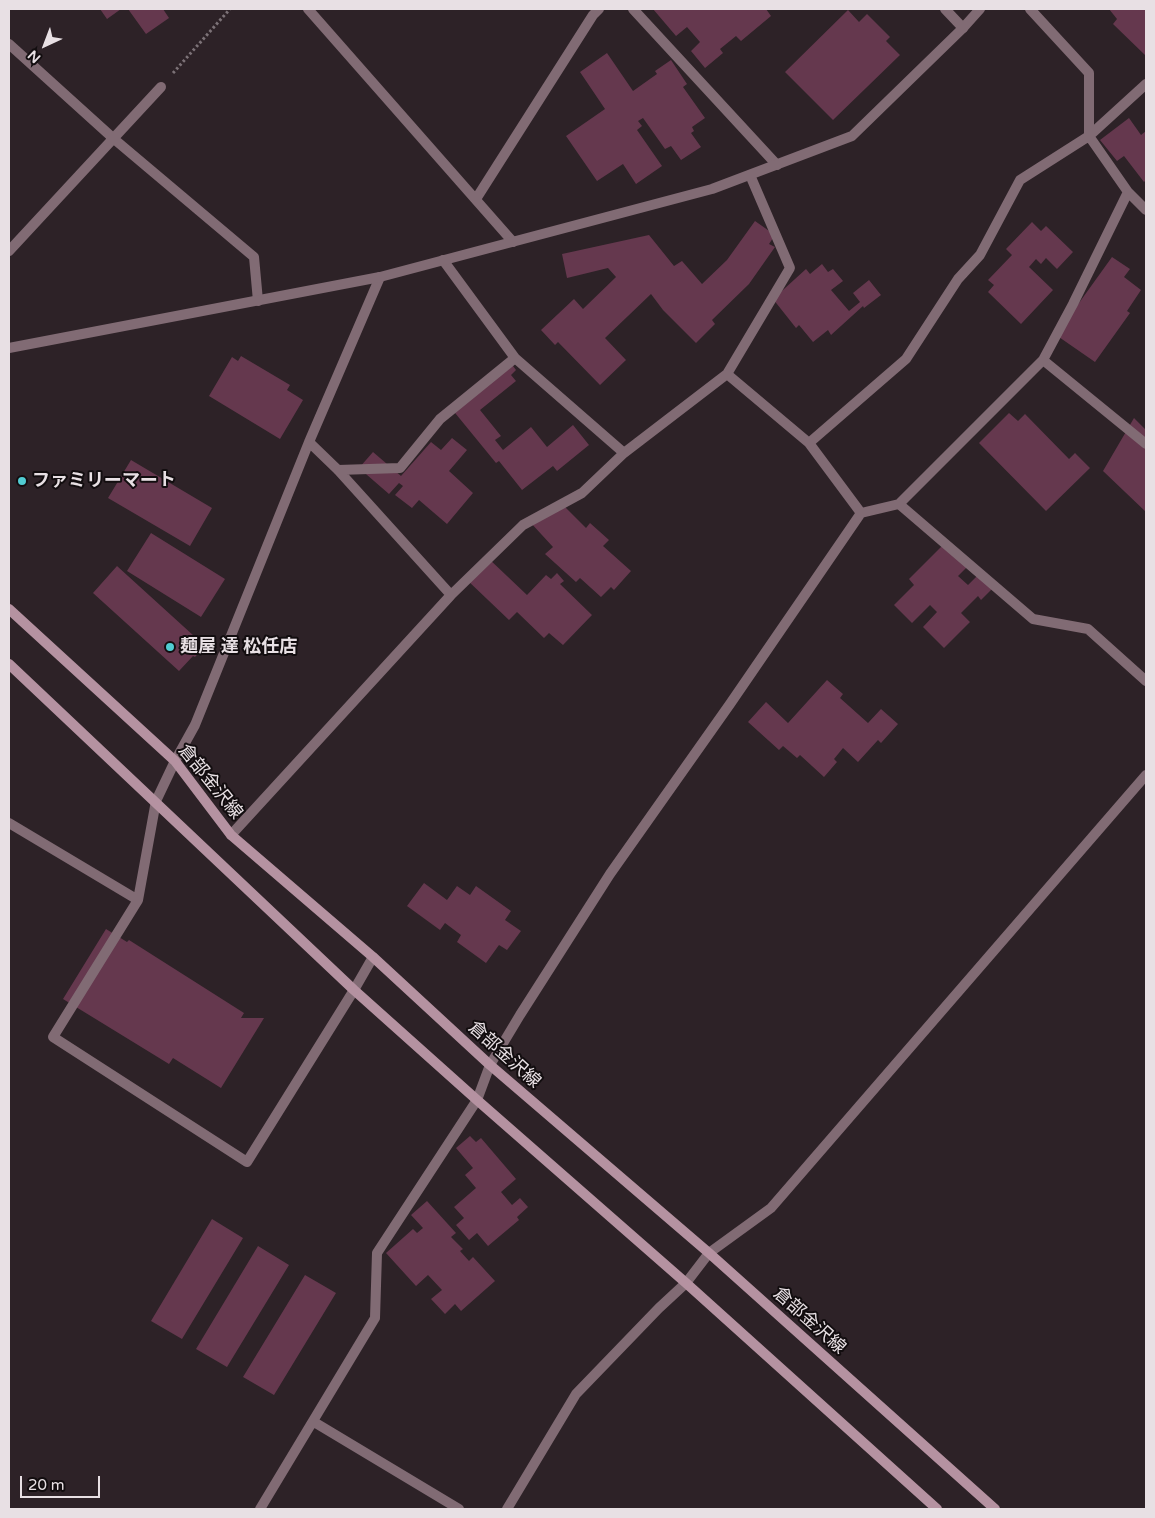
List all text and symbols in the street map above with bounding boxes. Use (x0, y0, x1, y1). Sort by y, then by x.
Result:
north arrow (20, 20, 70, 70)
text: N (25, 46, 44, 66)
place label: ファミリーマート (32, 470, 176, 492)
marker: ファミリーマート (16, 475, 28, 487)
place label: 麺屋 達 松任店 (180, 636, 297, 658)
marker: 麺屋 達 松任店 (164, 641, 176, 653)
street label: 倉部金沢線 (173, 740, 247, 824)
street label: 倉部金沢線 (463, 1017, 545, 1093)
street label: 倉部金沢線 (768, 1283, 850, 1359)
scale bar (22, 1466, 102, 1498)
text: 20 m (28, 1476, 65, 1494)

